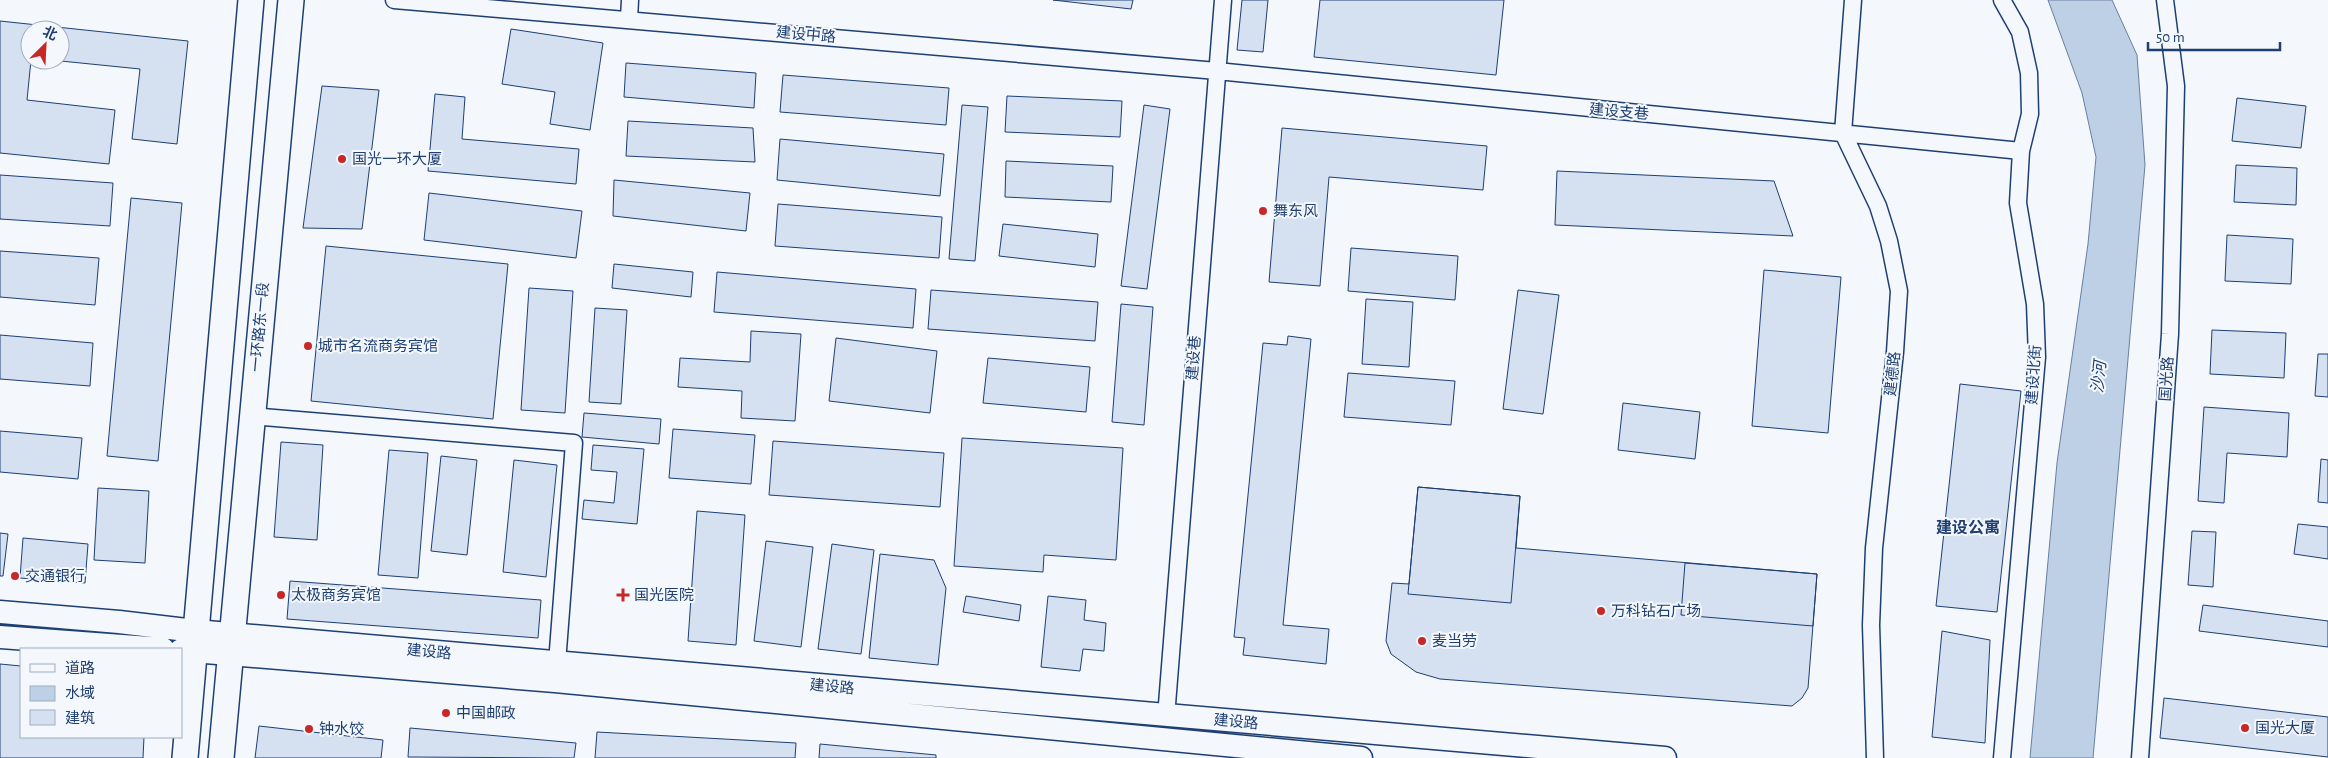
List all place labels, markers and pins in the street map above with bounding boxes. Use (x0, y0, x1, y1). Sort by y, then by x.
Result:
place label: 国光一环大厦 (352, 151, 442, 167)
marker: 国光一环大厦 (336, 153, 348, 165)
place label: 舞东风 (1273, 203, 1318, 219)
marker: 舞东风 (1257, 205, 1269, 217)
place label: 城市名流商务宾馆 (318, 338, 438, 354)
marker: 城市名流商务宾馆 (302, 340, 314, 352)
place label: 交通银行 (25, 568, 85, 584)
marker: 交通银行 (9, 570, 21, 582)
place label: 太极商务宾馆 (291, 587, 381, 603)
place label: 国光医院 (634, 587, 694, 603)
marker: 国光医院 (616, 588, 630, 602)
marker: 太极商务宾馆 (275, 589, 287, 601)
place label: 万科钻石广场 (1611, 603, 1701, 619)
marker: 万科钻石广场 (1595, 605, 1607, 617)
place label: 麦当劳 (1432, 633, 1477, 649)
marker: 麦当劳 (1416, 635, 1428, 647)
place label: 中国邮政 (456, 705, 516, 721)
marker: 中国邮政 (440, 707, 452, 719)
place label: 国光大厦 (2255, 720, 2315, 736)
place label: 钟水饺 (319, 721, 364, 737)
marker: 国光大厦 (2239, 722, 2251, 734)
marker: 钟水饺 (303, 723, 315, 735)

